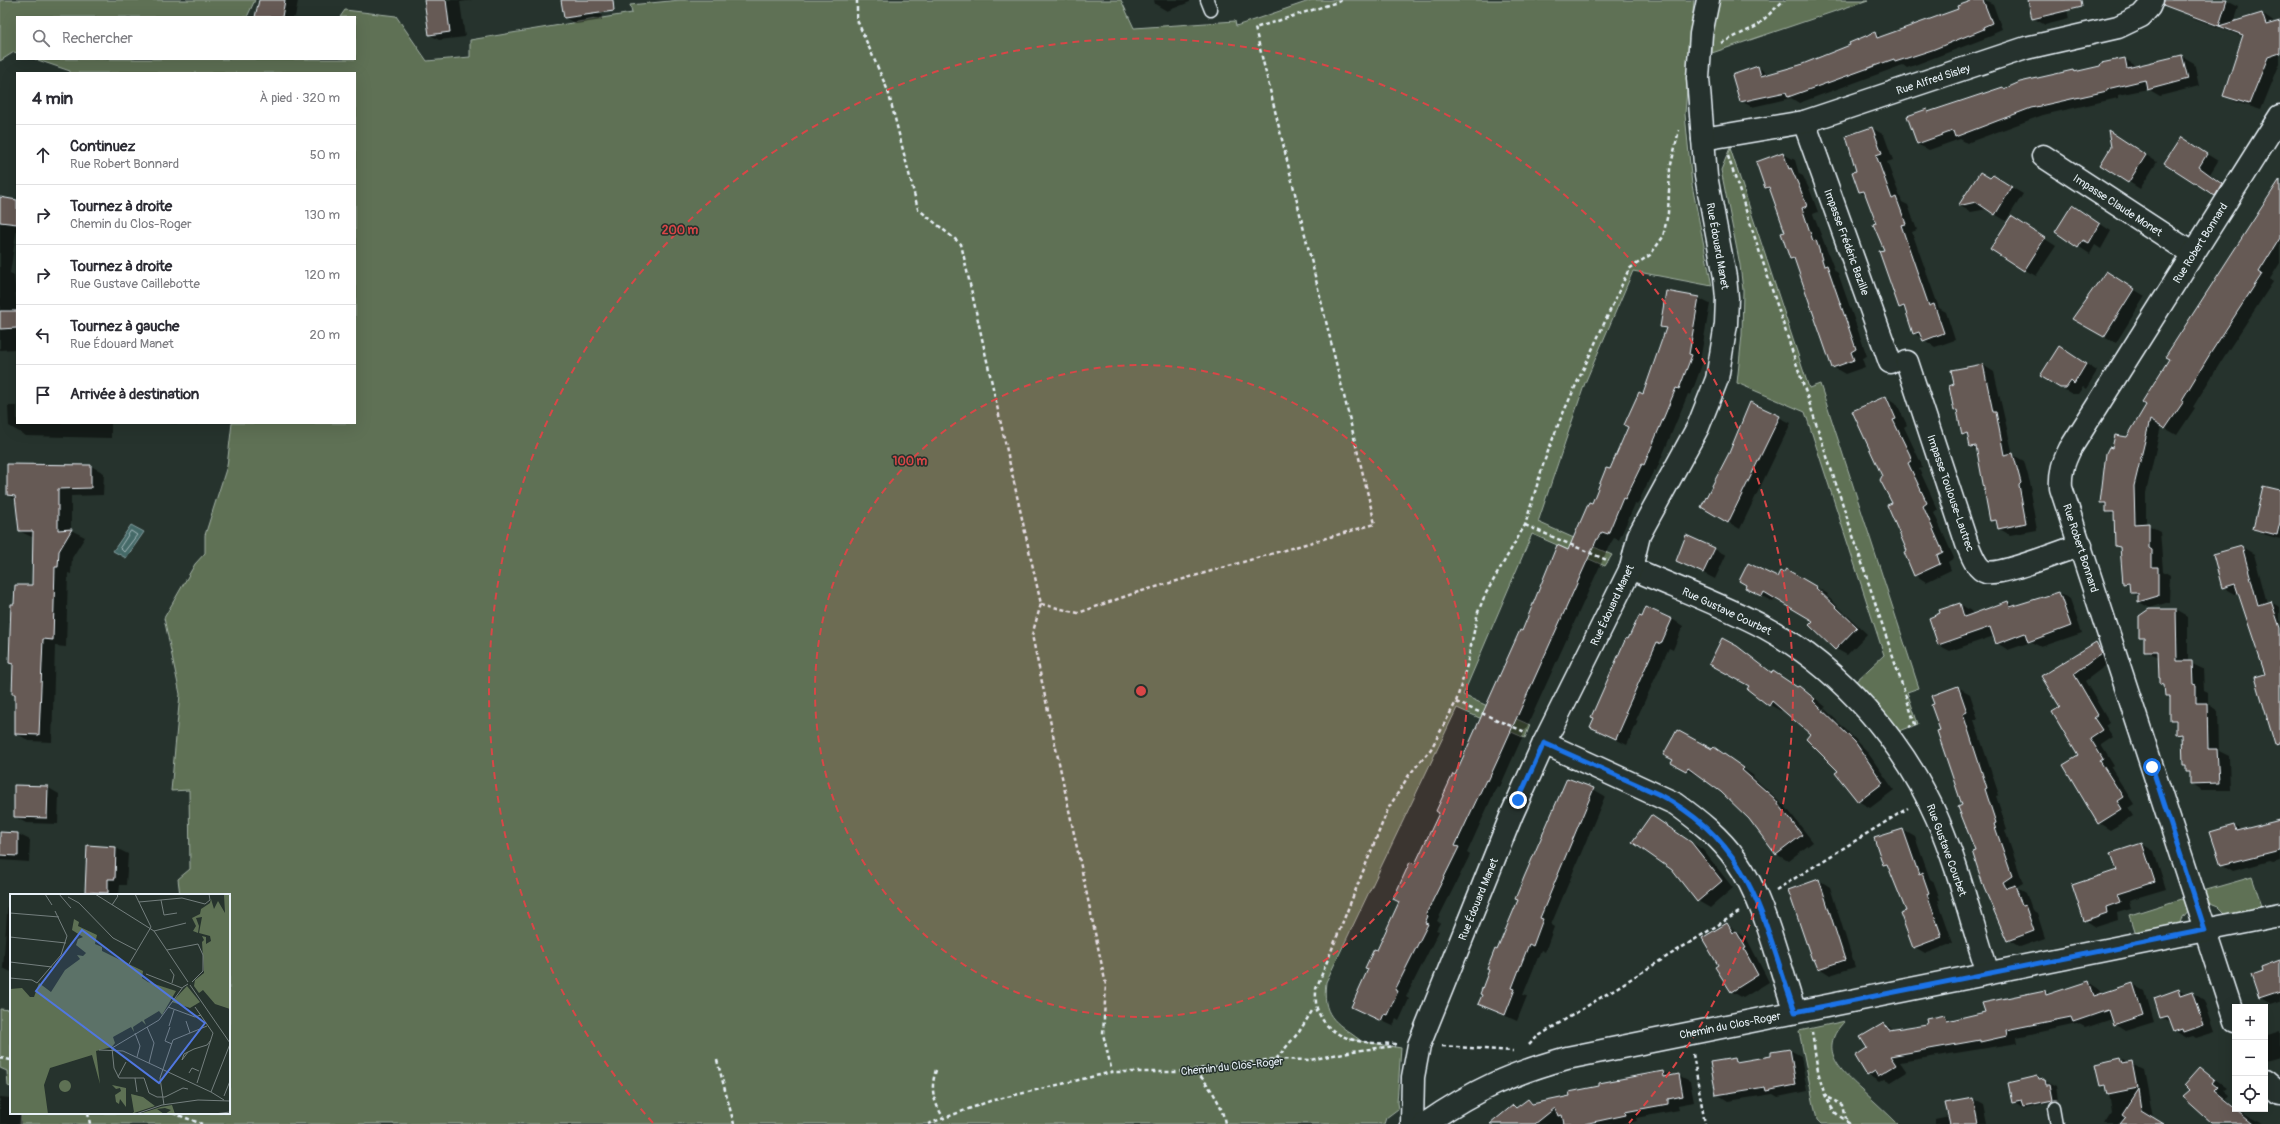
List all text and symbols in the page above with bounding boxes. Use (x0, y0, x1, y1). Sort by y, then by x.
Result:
search box (16, 16, 356, 60)
icon: search (30, 27, 52, 49)
text: Rechercher (62, 29, 133, 48)
street label: Rue Alfred Sisley (1895, 61, 1972, 98)
text: 4 min (32, 88, 73, 109)
text: À pied · 320 m (260, 90, 340, 106)
text: Continuez (70, 137, 135, 156)
icon: ahead (32, 144, 54, 166)
text: 50 m (310, 147, 340, 163)
text: Rue Robert Bonnard (70, 156, 179, 172)
street label: Impasse Claude Monet (2071, 172, 2165, 239)
street label: Impasse Frédéric Bazille (1821, 187, 1872, 298)
text: Tournez à droite (70, 197, 172, 216)
street label: Rue Robert Bonnard (2170, 201, 2230, 286)
street label: Rue Édouard Manet (1703, 202, 1732, 291)
icon: right (32, 204, 54, 226)
text: 130 m (304, 207, 340, 223)
text: Chemin du Clos-Roger (70, 216, 192, 232)
text: 200 m (662, 223, 699, 238)
text: Tournez à droite (70, 257, 172, 276)
icon: right (32, 264, 54, 286)
text: 120 m (304, 267, 340, 283)
text: Rue Gustave Caillebotte (70, 276, 200, 292)
text: Tournez à gauche (70, 317, 180, 336)
icon: left (32, 324, 54, 346)
text: 20 m (309, 327, 340, 343)
text: Rue Édouard Manet (70, 336, 174, 352)
icon: arrive (32, 384, 54, 406)
text: Arrivée à destination (70, 385, 199, 404)
street label: Impasse Toulouse-Lautrec (1924, 433, 1977, 554)
text: 100 m (893, 454, 928, 469)
street label: Rue Robert Bonnard (2060, 502, 2101, 594)
street label: Rue Édouard Manet (1588, 562, 1637, 648)
street label: Rue Gustave Courbet (1680, 585, 1774, 638)
centre of rings (1134, 684, 1148, 698)
route start (2143, 758, 2161, 776)
route end (1509, 791, 1527, 809)
street label: Rue Gustave Courbet (1924, 802, 1969, 899)
street label: Rue Édouard Manet (1456, 855, 1501, 942)
inset map (10, 894, 230, 1114)
map controls (2232, 1004, 2268, 1112)
button: + (2232, 1004, 2268, 1040)
street label: Chemin du Clos-Roger (1678, 1009, 1782, 1042)
button: − (2232, 1040, 2268, 1076)
street label: Chemin du Clos-Roger (1180, 1055, 1284, 1078)
button: locate (2232, 1076, 2268, 1112)

